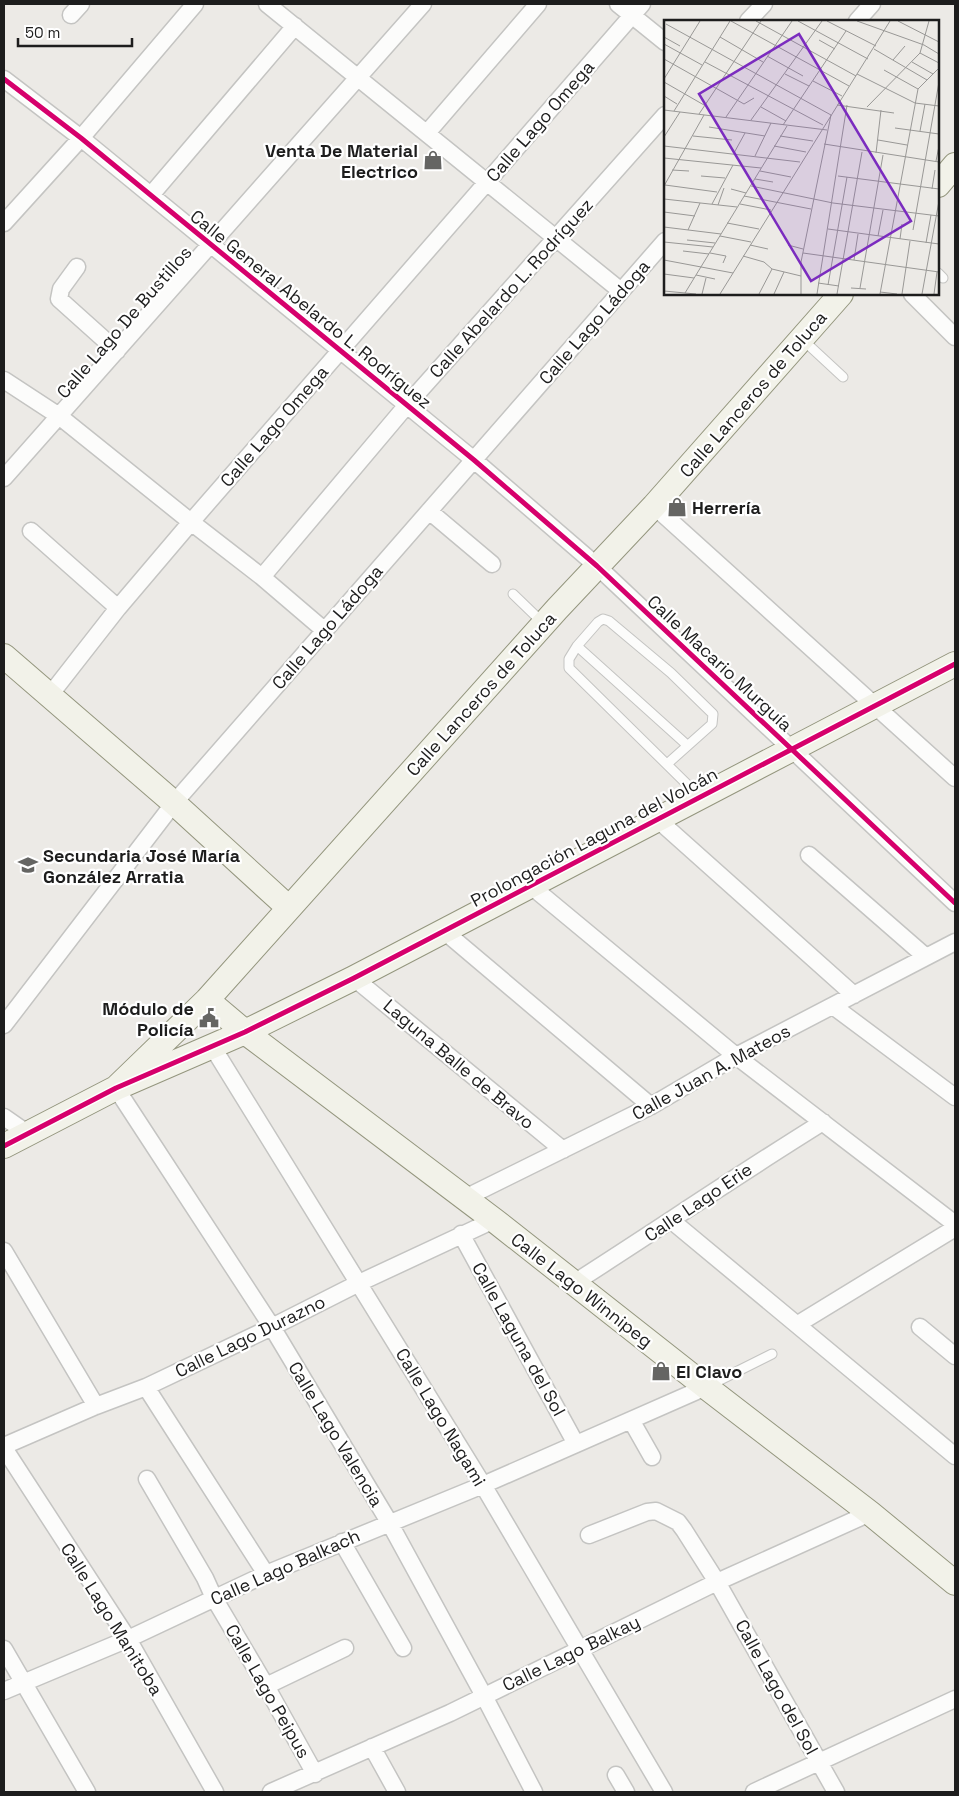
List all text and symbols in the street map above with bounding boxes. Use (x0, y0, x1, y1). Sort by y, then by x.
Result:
scale bar (18, 15, 131, 47)
inset map (664, 20, 939, 295)
text: 50 m (25, 23, 60, 42)
street label: Calle Lago Omega (481, 56, 599, 186)
place label: Venta De Material Electrico (265, 139, 418, 183)
shop icon: Venta De Material Electrico (422, 149, 444, 171)
street label: Calle Abelardo L. Rodríguez (424, 193, 598, 383)
street label: Calle General Abelardo L. Rodríguez (186, 204, 436, 414)
street label: Calle Lago De Bustillos (51, 241, 197, 403)
street label: Calle Lago Ládoga (534, 255, 654, 389)
street label: Calle Lanceros de Toluca (674, 306, 832, 482)
street label: Calle Lago Omega (215, 361, 333, 491)
shop icon: Herrería (666, 496, 688, 518)
place label: Herrería (692, 496, 761, 519)
street label: Calle Lago Ládoga (267, 560, 387, 694)
street label: Calle Macario Murguía (643, 590, 797, 736)
street label: Calle Lanceros de Toluca (401, 607, 561, 781)
street label: Prolongación Laguna del Volcán (467, 762, 721, 912)
place label: Secundaria José María González Arratia (43, 844, 241, 888)
school or university icon: Secundaria José María González Arratia (17, 854, 39, 876)
street label: Laguna Balle de Bravo (379, 994, 539, 1134)
place label: Módulo de Policía (102, 997, 195, 1041)
public building icon: Módulo de Policía (198, 1007, 220, 1029)
street label: Calle Juan A. Mateos (628, 1019, 794, 1125)
street label: Calle Lago Erie (640, 1157, 756, 1247)
street label: Calle Lago Winnipeg (507, 1228, 657, 1352)
street label: Calle Laguna del Sol (467, 1258, 571, 1420)
street label: Calle Lago Durazno (171, 1290, 329, 1382)
street label: Calle Lago Nagami (391, 1344, 491, 1490)
street label: Calle Lago Valencia (284, 1357, 388, 1511)
shop icon: El Clavo (650, 1360, 672, 1382)
place label: El Clavo (676, 1360, 742, 1383)
street label: Calle Lago Balkach (207, 1524, 363, 1610)
street label: Calle Lago Manitoba (56, 1538, 168, 1700)
street label: Calle Lago Balkay (498, 1610, 644, 1696)
street label: Calle Lago del Sol (730, 1615, 824, 1759)
street label: Calle Lago Peipus (220, 1620, 316, 1762)

